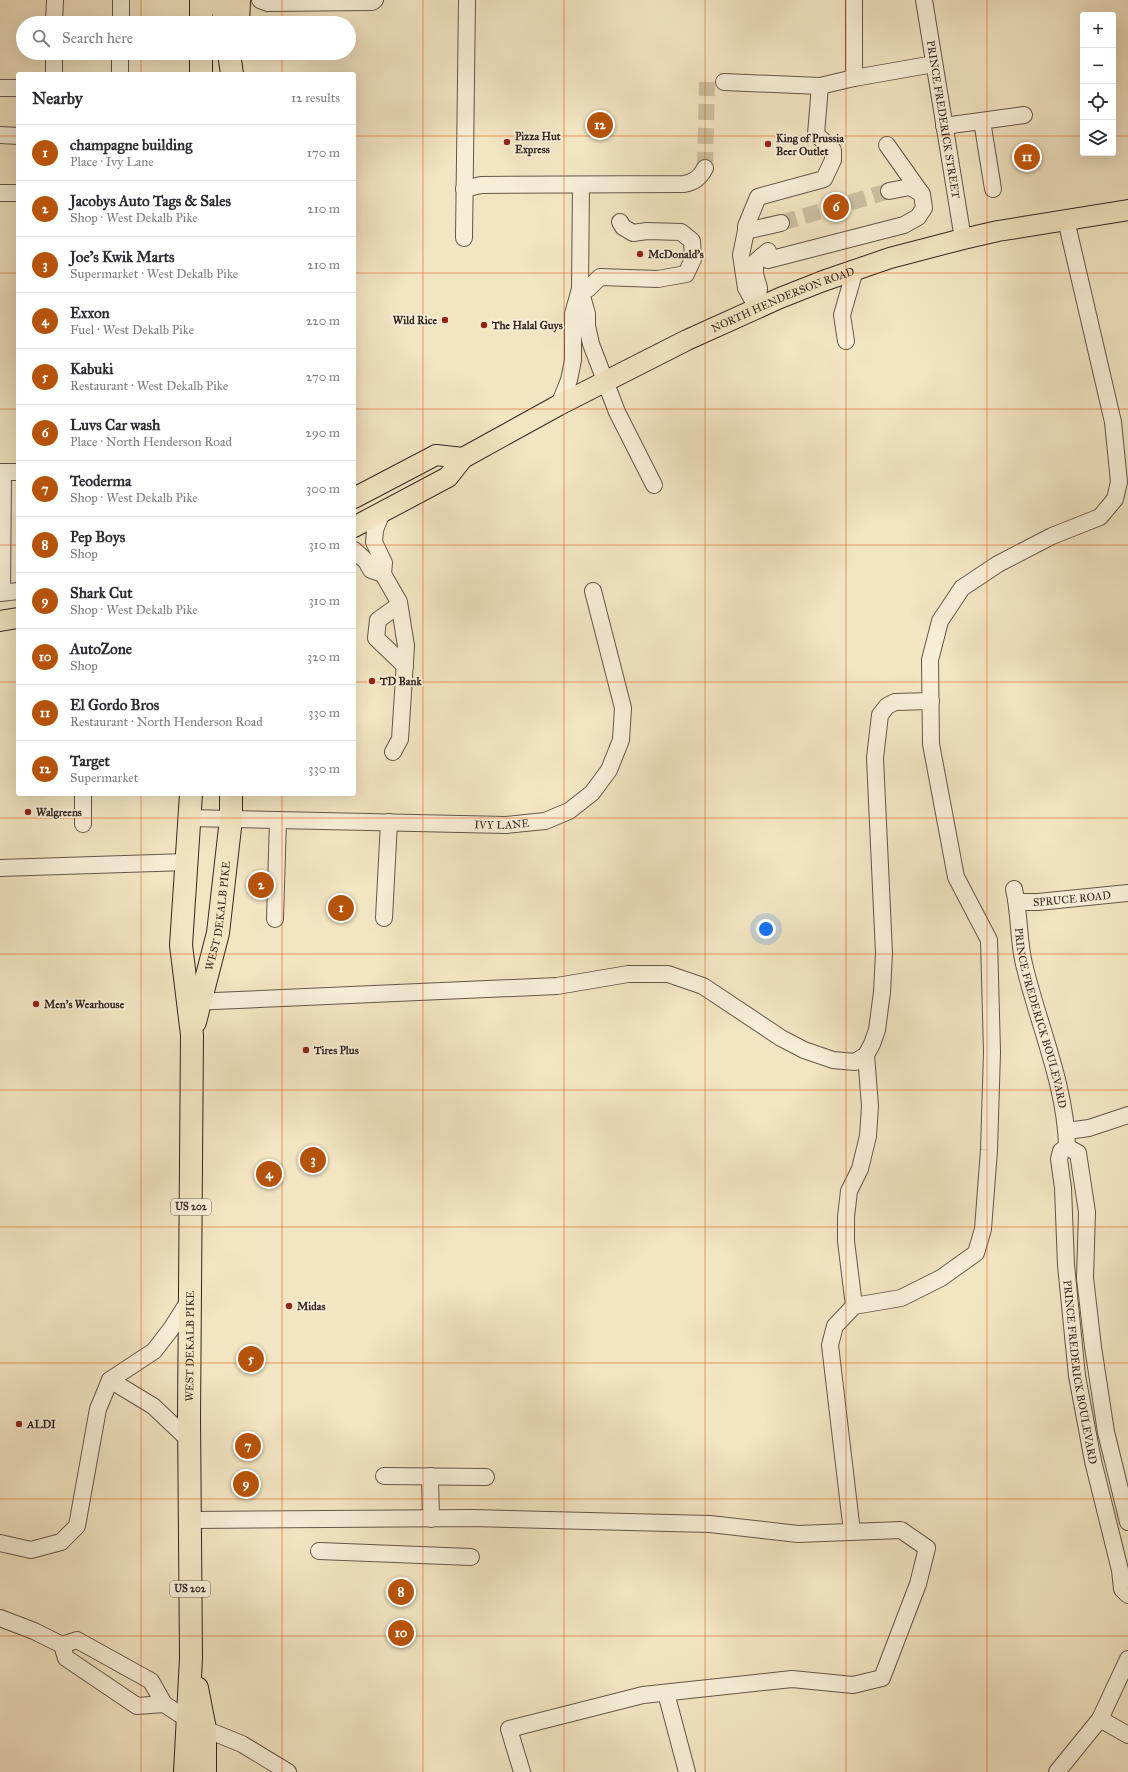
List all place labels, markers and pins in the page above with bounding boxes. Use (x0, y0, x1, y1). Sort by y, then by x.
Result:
pin: 12 (587, 110, 613, 140)
place label: Pizza Hut Express (515, 130, 561, 157)
place label: King of Prussia Beer Outlet (776, 132, 844, 158)
marker: Pizza Hut Express (502, 137, 512, 147)
marker: King of Prussia Beer Outlet (763, 139, 773, 149)
pin: 11 (1014, 142, 1040, 172)
pin: 6 (823, 192, 849, 222)
place label: McDonald's (648, 248, 704, 261)
marker: McDonald's (635, 249, 645, 259)
place label: Wild Rice (393, 314, 437, 327)
marker: Wild Rice (440, 315, 450, 325)
place label: The Halal Guys (491, 319, 563, 333)
marker: The Halal Guys (479, 320, 489, 330)
place label: TD Bank (379, 675, 422, 688)
marker: TD Bank (367, 676, 377, 686)
place label: Walgreens (36, 806, 82, 819)
marker: Walgreens (23, 807, 33, 817)
pin: 2 (248, 870, 274, 900)
pin: 1 (328, 893, 354, 923)
place label: Men's Wearhouse (44, 998, 125, 1011)
marker: Men's Wearhouse (31, 999, 41, 1009)
place label: Tires Plus (313, 1044, 359, 1057)
marker: Tires Plus (301, 1045, 311, 1055)
pin: 3 (300, 1145, 326, 1175)
pin: 4 (256, 1159, 282, 1189)
place label: Midas (297, 1300, 326, 1313)
marker: Midas (284, 1301, 294, 1311)
pin: 5 (238, 1344, 264, 1374)
place label: ALDI (26, 1418, 56, 1431)
marker: ALDI (14, 1419, 24, 1429)
pin: 7 (235, 1431, 261, 1461)
pin: 9 (233, 1469, 259, 1499)
pin: 8 (388, 1577, 414, 1607)
pin: 10 (388, 1618, 414, 1648)

